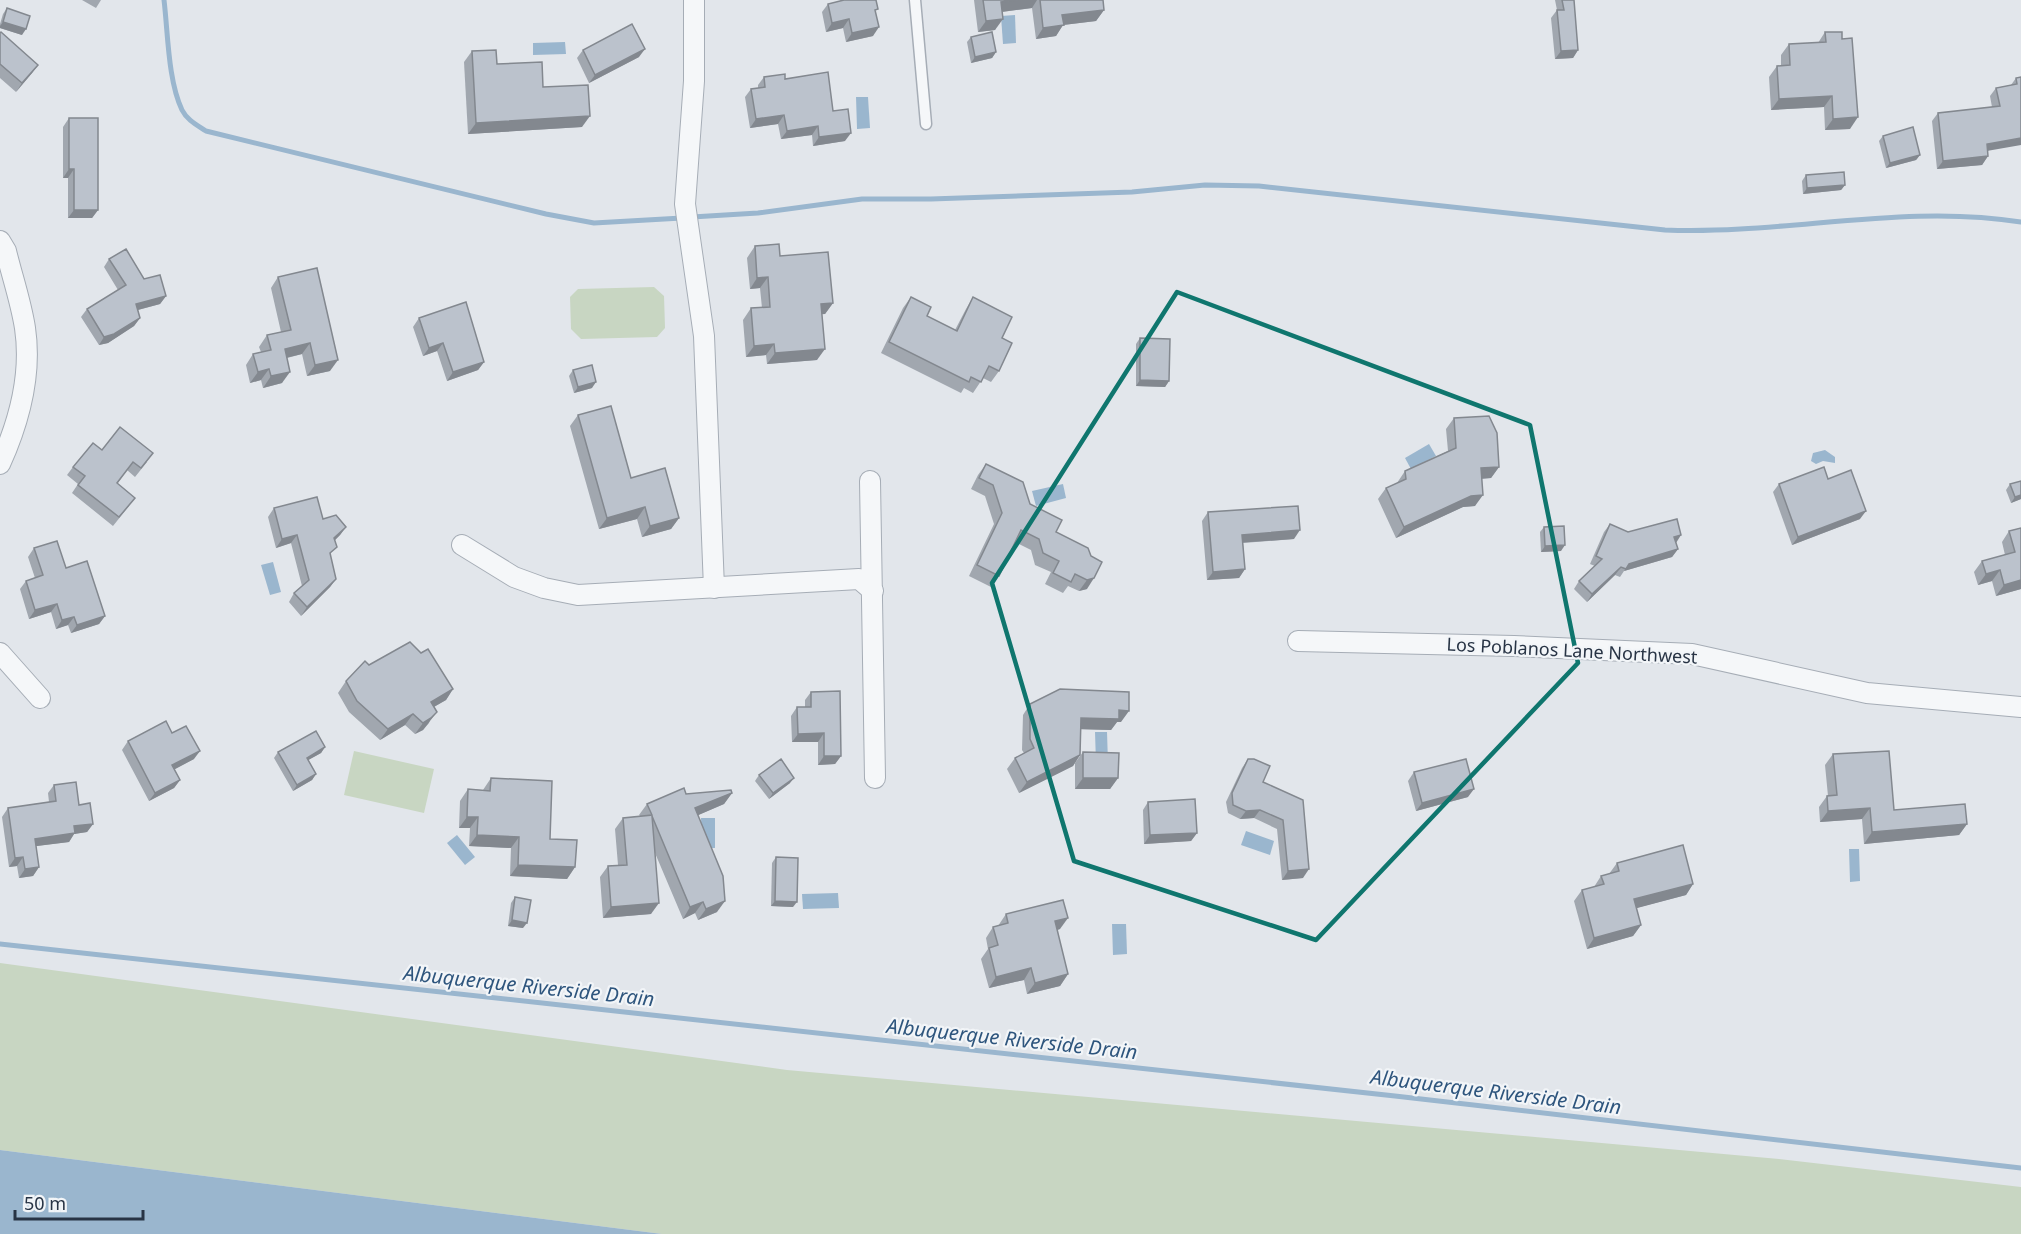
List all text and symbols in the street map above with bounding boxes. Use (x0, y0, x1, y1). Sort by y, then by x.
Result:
street label: Los Poblanos Lane Northwest (1446, 631, 1699, 669)
water label: Albuquerque Riverside Drain (400, 959, 656, 1012)
water label: Albuquerque Riverside Drain (883, 1012, 1139, 1065)
water label: Albuquerque Riverside Drain (1367, 1063, 1623, 1120)
scale bar (15, 1183, 142, 1221)
text: 50 m (24, 1191, 66, 1215)

